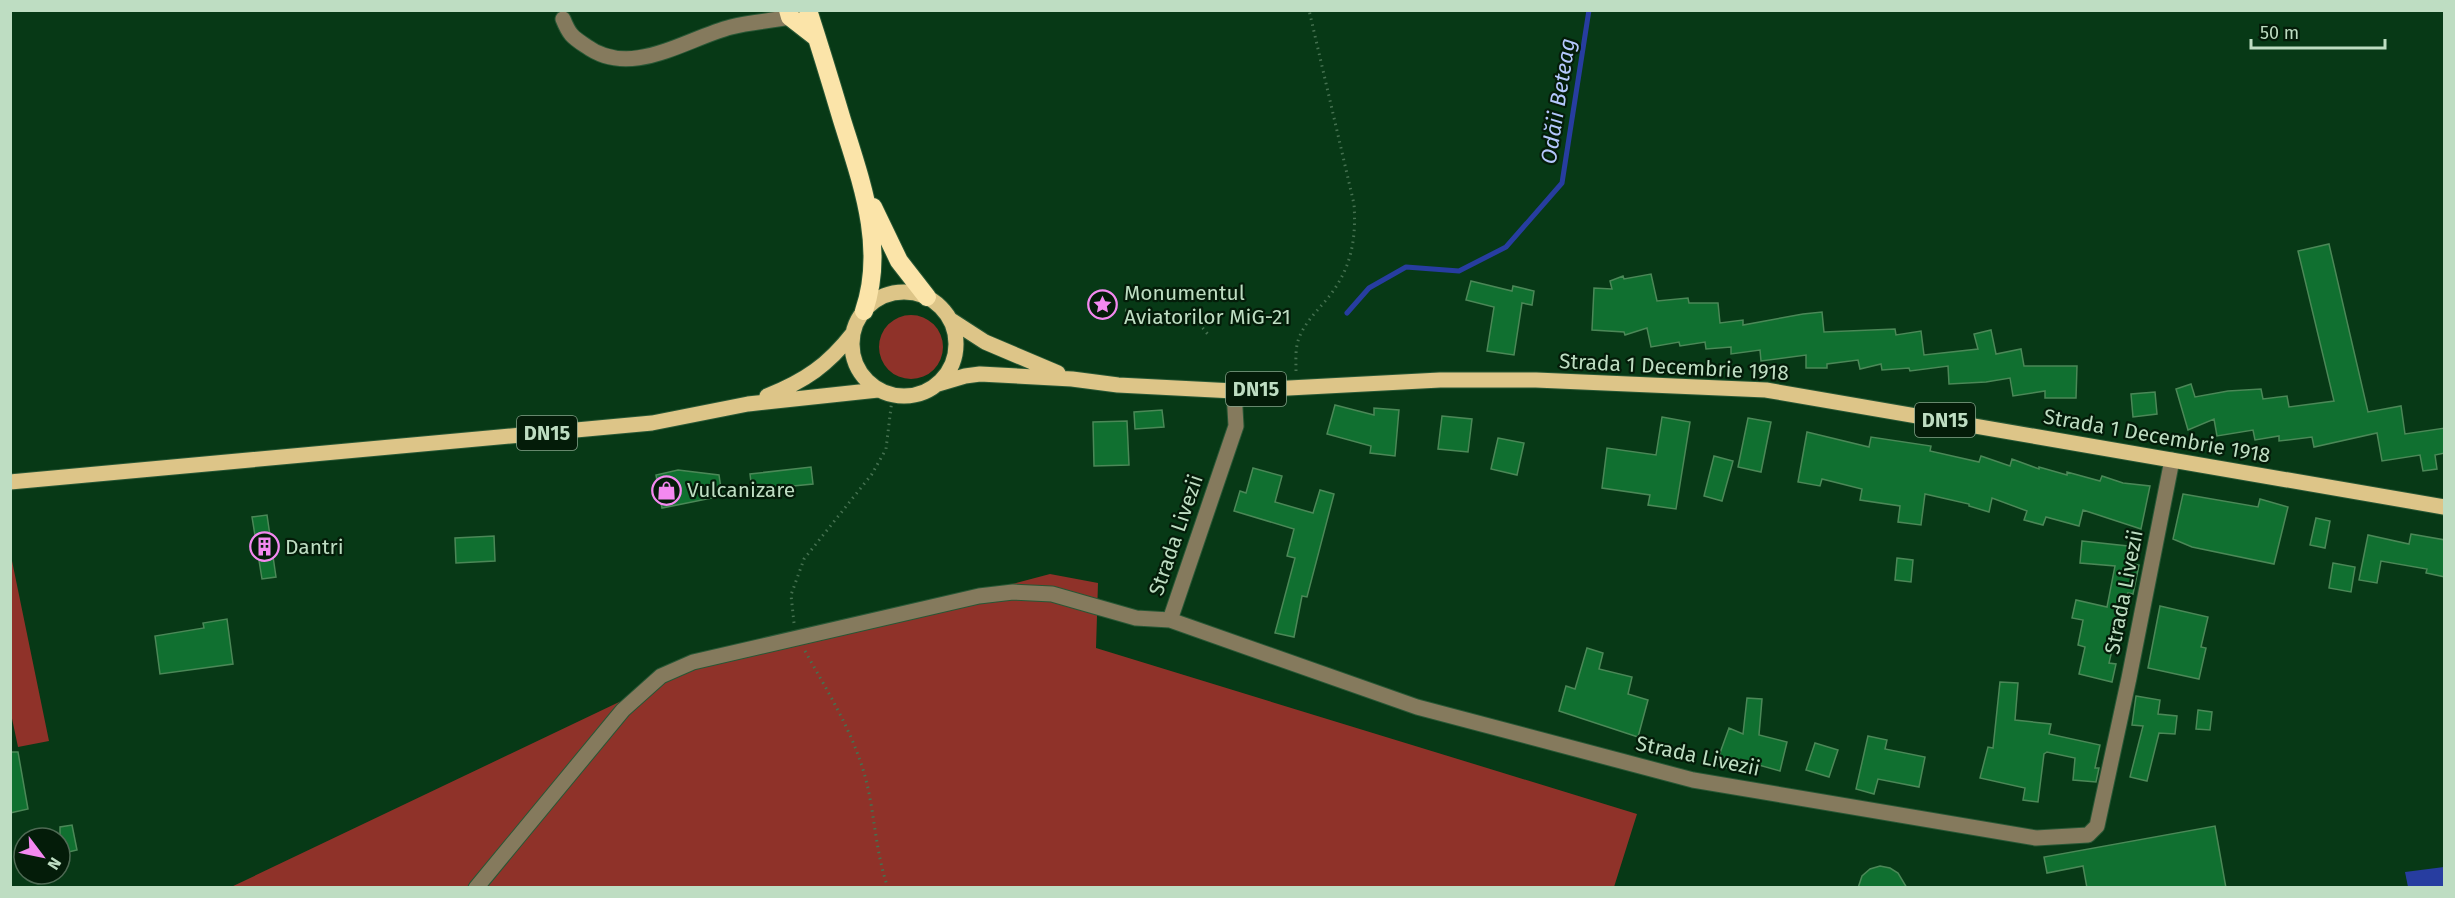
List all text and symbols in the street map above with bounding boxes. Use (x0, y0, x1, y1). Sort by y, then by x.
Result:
scale bar (2251, 12, 2384, 50)
text: 50 m (2260, 22, 2299, 44)
water label: Odăii Beteag (1535, 36, 1581, 166)
place label: Monumentul Aviatorilor MiG-21 (1124, 280, 1291, 330)
place icon: Monumentul Aviatorilor MiG-21 (1087, 289, 1119, 321)
street label: Strada 1 Decembrie 1918 (1559, 348, 1789, 386)
road number: DN15 (1226, 372, 1286, 406)
road number: DN15 (1915, 403, 1975, 437)
street label: Strada 1 Decembrie 1918 (2042, 403, 2272, 469)
road number: DN15 (517, 416, 577, 450)
street label: Strada Livezii (1143, 471, 1209, 599)
shop icon: Vulcanizare (650, 474, 682, 506)
place label: Vulcanizare (687, 477, 795, 503)
street label: Strada Livezii (2099, 528, 2149, 656)
building icon: Dantri (248, 531, 280, 563)
place label: Dantri (285, 534, 344, 560)
street label: Strada Livezii (1634, 730, 1762, 782)
north arrow (12, 826, 72, 886)
text: N (43, 854, 65, 873)

